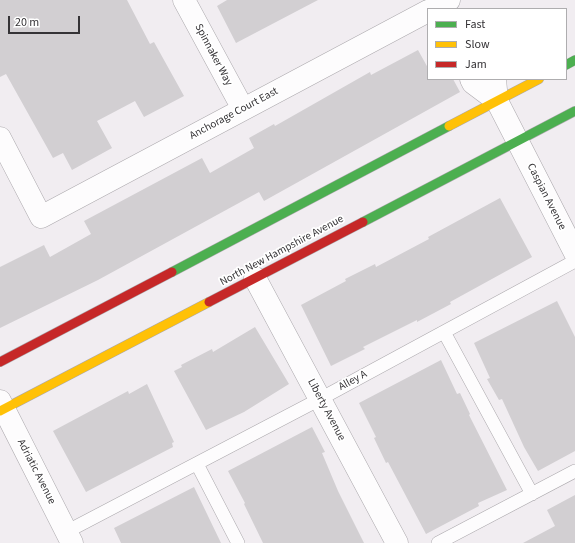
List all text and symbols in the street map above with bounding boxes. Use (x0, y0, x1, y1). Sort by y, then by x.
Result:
scale bar (10, 8, 82, 34)
legend (427, 8, 567, 80)
text: 20 m (15, 14, 39, 31)
text: Fast (465, 16, 485, 33)
street label: Spinnaker Way (191, 22, 235, 88)
text: Slow (465, 36, 490, 53)
text: Jam (465, 56, 487, 73)
street label: Anchorage Court East (187, 85, 281, 143)
street label: Caspian Avenue (524, 162, 568, 232)
street label: North New Hampshire Avenue (218, 213, 346, 289)
street label: Alley A (336, 368, 370, 394)
street label: Liberty Avenue (304, 377, 348, 443)
street label: Adriatic Avenue (14, 437, 58, 507)

